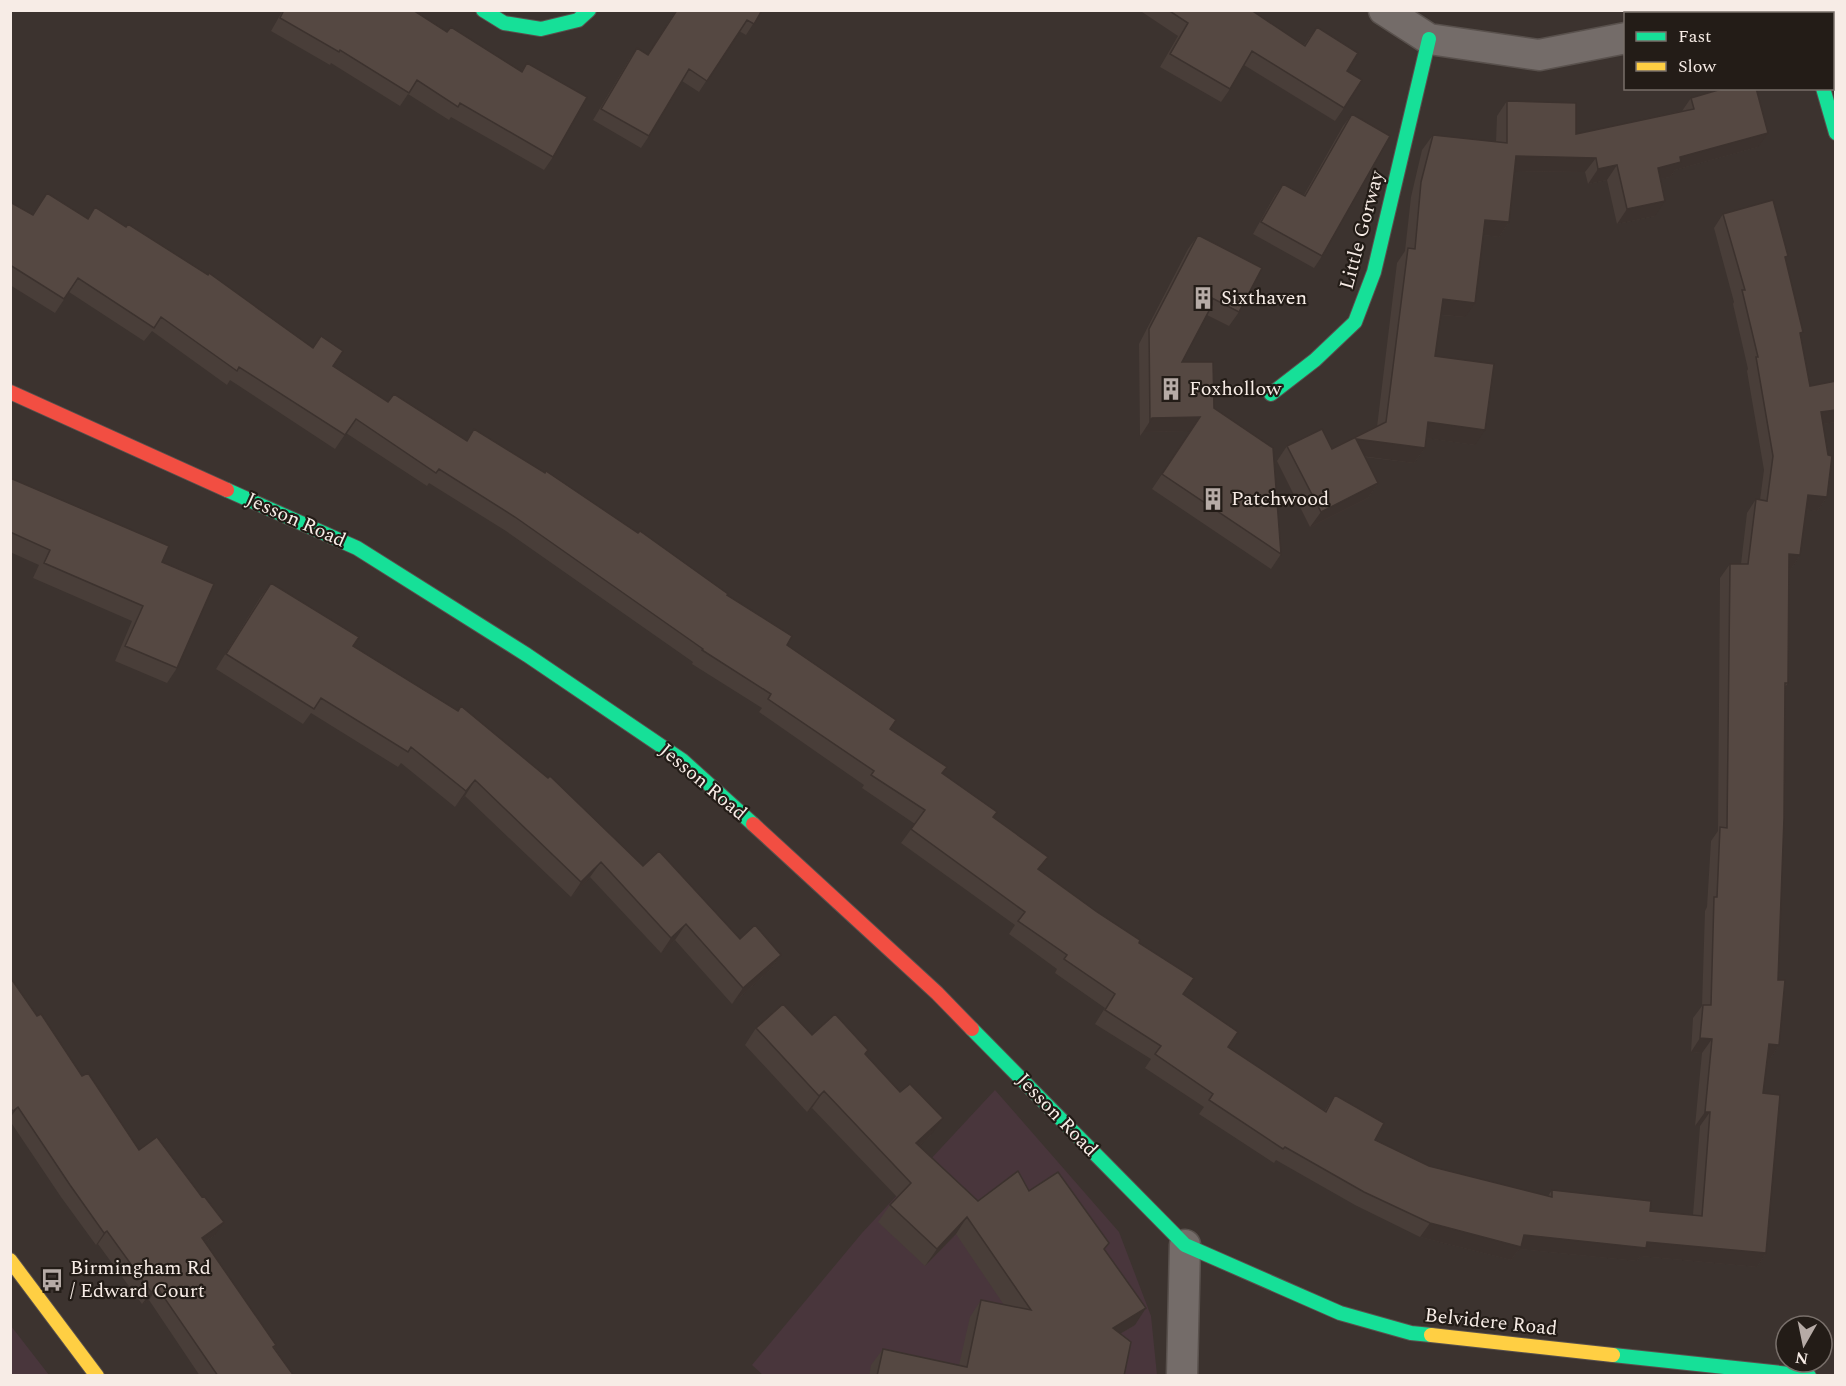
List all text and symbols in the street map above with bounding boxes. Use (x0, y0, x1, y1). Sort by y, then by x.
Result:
legend (1624, 12, 1834, 90)
text: Fast (1678, 23, 1711, 50)
text: Slow (1678, 53, 1717, 80)
street label: Little Gorway (1332, 166, 1393, 293)
place label: Sixthaven (1221, 283, 1307, 313)
building icon: Sixthaven (1190, 285, 1216, 311)
place label: Foxhollow (1189, 374, 1282, 404)
building icon: Foxhollow (1158, 376, 1184, 402)
place label: Patchwood (1231, 484, 1329, 514)
street label: Jesson Road (241, 485, 351, 555)
building icon: Patchwood (1200, 486, 1226, 512)
street label: Jesson Road (652, 736, 754, 828)
street label: Jesson Road (1009, 1066, 1105, 1164)
place label: Birmingham Rd / Edward Court (70, 1253, 211, 1306)
bus stop icon: Birmingham Rd / Edward Court (39, 1267, 65, 1293)
street label: Belvidere Road (1423, 1300, 1559, 1344)
north arrow (1774, 1314, 1834, 1374)
text: N (1793, 1345, 1810, 1371)

